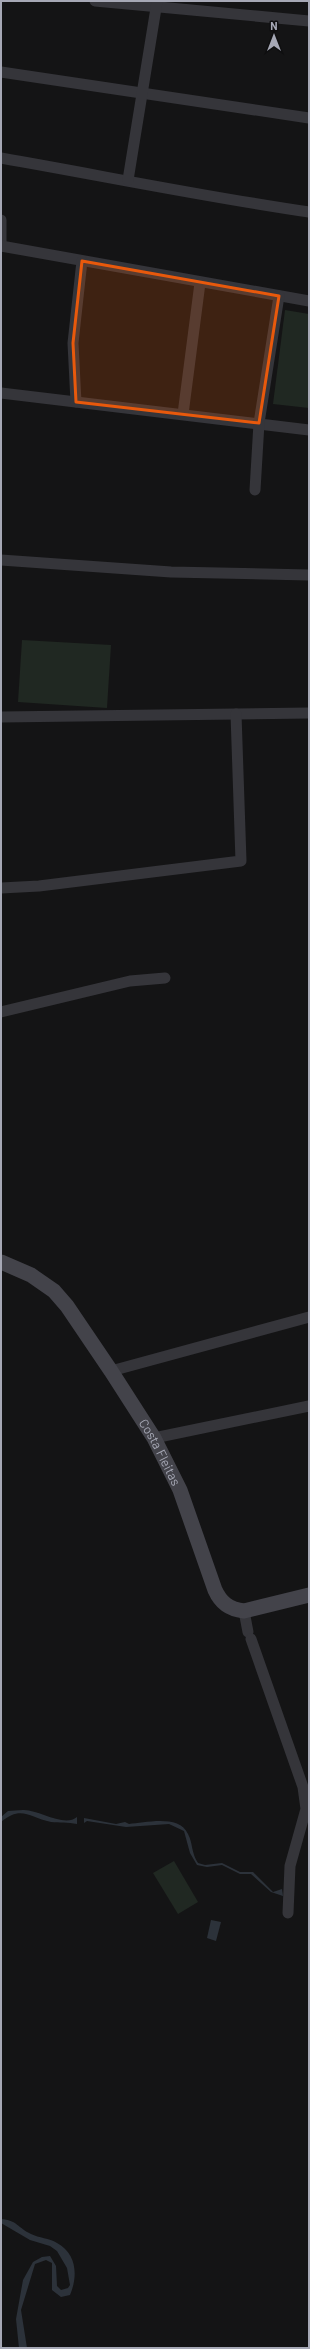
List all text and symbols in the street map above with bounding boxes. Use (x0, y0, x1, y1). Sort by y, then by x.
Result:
north arrow (254, 16, 294, 56)
text: N (270, 19, 278, 32)
street label: Costa Fleitas (136, 1416, 184, 1488)

